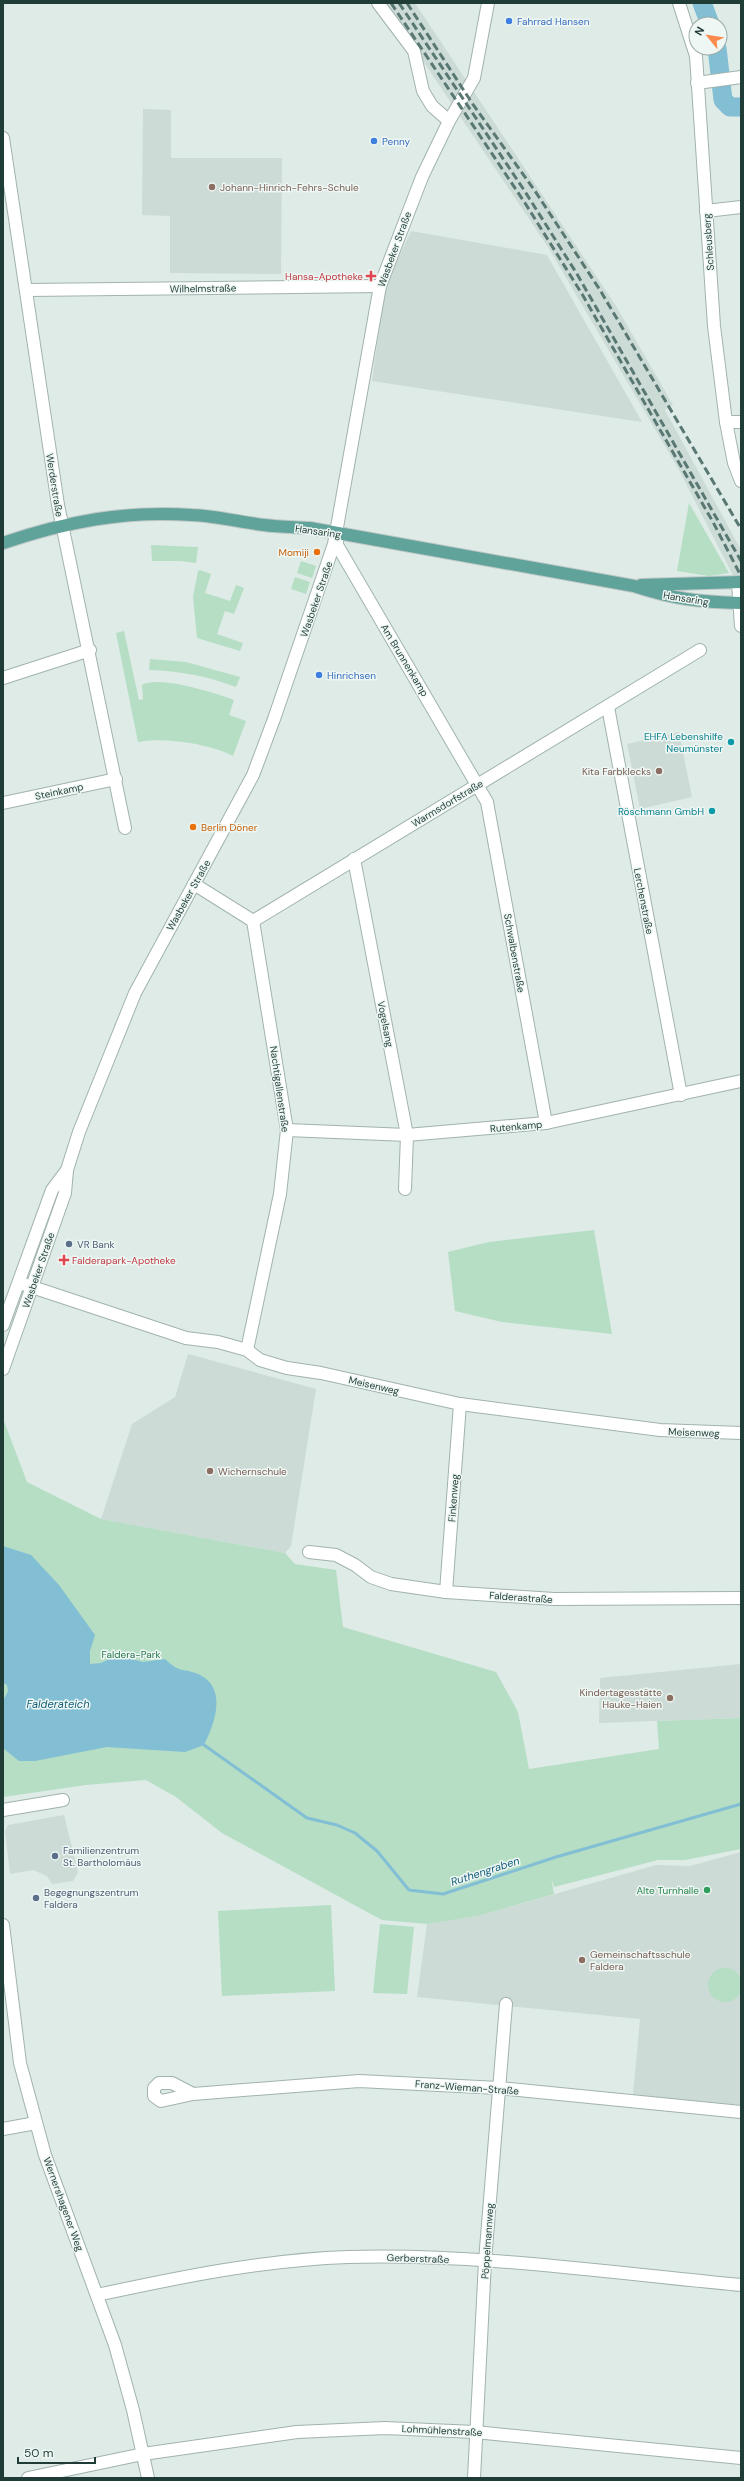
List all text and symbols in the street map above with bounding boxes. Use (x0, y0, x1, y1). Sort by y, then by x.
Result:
place label: Fahrrad Hansen (517, 15, 590, 28)
marker: Fahrrad Hansen (504, 16, 514, 26)
north arrow (688, 16, 728, 56)
text: N (691, 24, 707, 38)
place label: Penny (382, 135, 411, 148)
marker: Penny (369, 136, 379, 146)
place label: Johann-Hinrich-Fehrs-Schule (220, 181, 359, 194)
marker: Johann-Hinrich-Fehrs-Schule (207, 182, 217, 192)
street label: Wasbeker Straße (375, 209, 414, 289)
street label: Schleusberg (700, 213, 717, 271)
place label: Hansa-Apotheke (285, 270, 363, 283)
marker: Hansa-Apotheke (366, 271, 376, 281)
street label: Wilhelmstraße (169, 281, 237, 296)
street label: Werderstraße (43, 452, 66, 518)
street label: Hansaring (294, 522, 342, 541)
place label: Momiji (279, 546, 309, 559)
marker: Momiji (312, 547, 322, 557)
street label: Wasbeker Straße (297, 559, 336, 639)
street label: Hansaring (662, 588, 710, 609)
street label: Am Brunnenkamp (378, 622, 431, 699)
place label: Hinrichsen (327, 669, 376, 682)
marker: Hinrichsen (314, 670, 324, 680)
place label: EHFA Lebenshilfe Neumünster (644, 730, 723, 755)
marker: EHFA Lebenshilfe Neumünster (726, 737, 736, 747)
place label: Kita Farbklecks (582, 765, 651, 778)
marker: Kita Farbklecks (654, 766, 664, 776)
street label: Warmsdorfstraße (409, 777, 486, 830)
street label: Steinkamp (34, 780, 84, 803)
place label: Röschmann GmbH (618, 805, 704, 818)
marker: Röschmann GmbH (707, 806, 717, 816)
place label: Berlin Döner (201, 821, 258, 834)
marker: Berlin Döner (188, 822, 198, 832)
street label: Wasbeker Straße (164, 857, 214, 933)
street label: Lerchenstraße (631, 867, 656, 936)
street label: Schwalbenstraße (501, 913, 528, 994)
street label: Vogelsang (375, 1000, 396, 1049)
street label: Nachtigallenstraße (267, 1045, 292, 1133)
street label: Rutenkamp (489, 1118, 543, 1135)
street label: Wasbeker Straße (19, 1230, 58, 1310)
place label: VR Bank (77, 1238, 115, 1251)
marker: VR Bank (64, 1239, 74, 1249)
place label: Falderapark-Apotheke (72, 1254, 176, 1267)
marker: Falderapark-Apotheke (59, 1255, 69, 1265)
street label: Meisenweg (347, 1373, 401, 1398)
street label: Meisenweg (668, 1425, 720, 1440)
place label: Wichernschule (218, 1465, 287, 1478)
marker: Wichernschule (205, 1466, 215, 1476)
street label: Finkenweg (445, 1473, 462, 1523)
street label: Falderastraße (489, 1589, 554, 1606)
park label: Faldera-Park (102, 1648, 160, 1661)
place label: Kindertagesstätte Hauke-Haien (580, 1686, 662, 1711)
marker: Kindertagesstätte Hauke-Haien (665, 1693, 675, 1703)
water label: Falderateich (27, 1697, 89, 1711)
place label: Familienzentrum St. Bartholomäus (63, 1844, 141, 1869)
marker: Familienzentrum St. Bartholomäus (50, 1851, 60, 1861)
water label: Ruthengraben (449, 1853, 521, 1889)
place label: Alte Turnhalle (636, 1884, 699, 1897)
marker: Alte Turnhalle (702, 1885, 712, 1895)
place label: Begegnungszentrum Faldera (44, 1886, 138, 1911)
marker: Begegnungszentrum Faldera (31, 1893, 41, 1903)
place label: Gemeinschaftsschule Faldera (590, 1948, 691, 1973)
marker: Gemeinschaftsschule Faldera (577, 1955, 587, 1965)
street label: Franz-Wieman-Straße (415, 2077, 520, 2098)
street label: Wernershagener Weg (40, 2155, 87, 2253)
street label: Pöppelmannweg (478, 2202, 497, 2280)
street label: Gerberstraße (386, 2251, 450, 2266)
street label: Lohmühlenstraße (401, 2422, 483, 2439)
scale bar (18, 2439, 95, 2465)
text: 50 m (24, 2445, 53, 2461)

